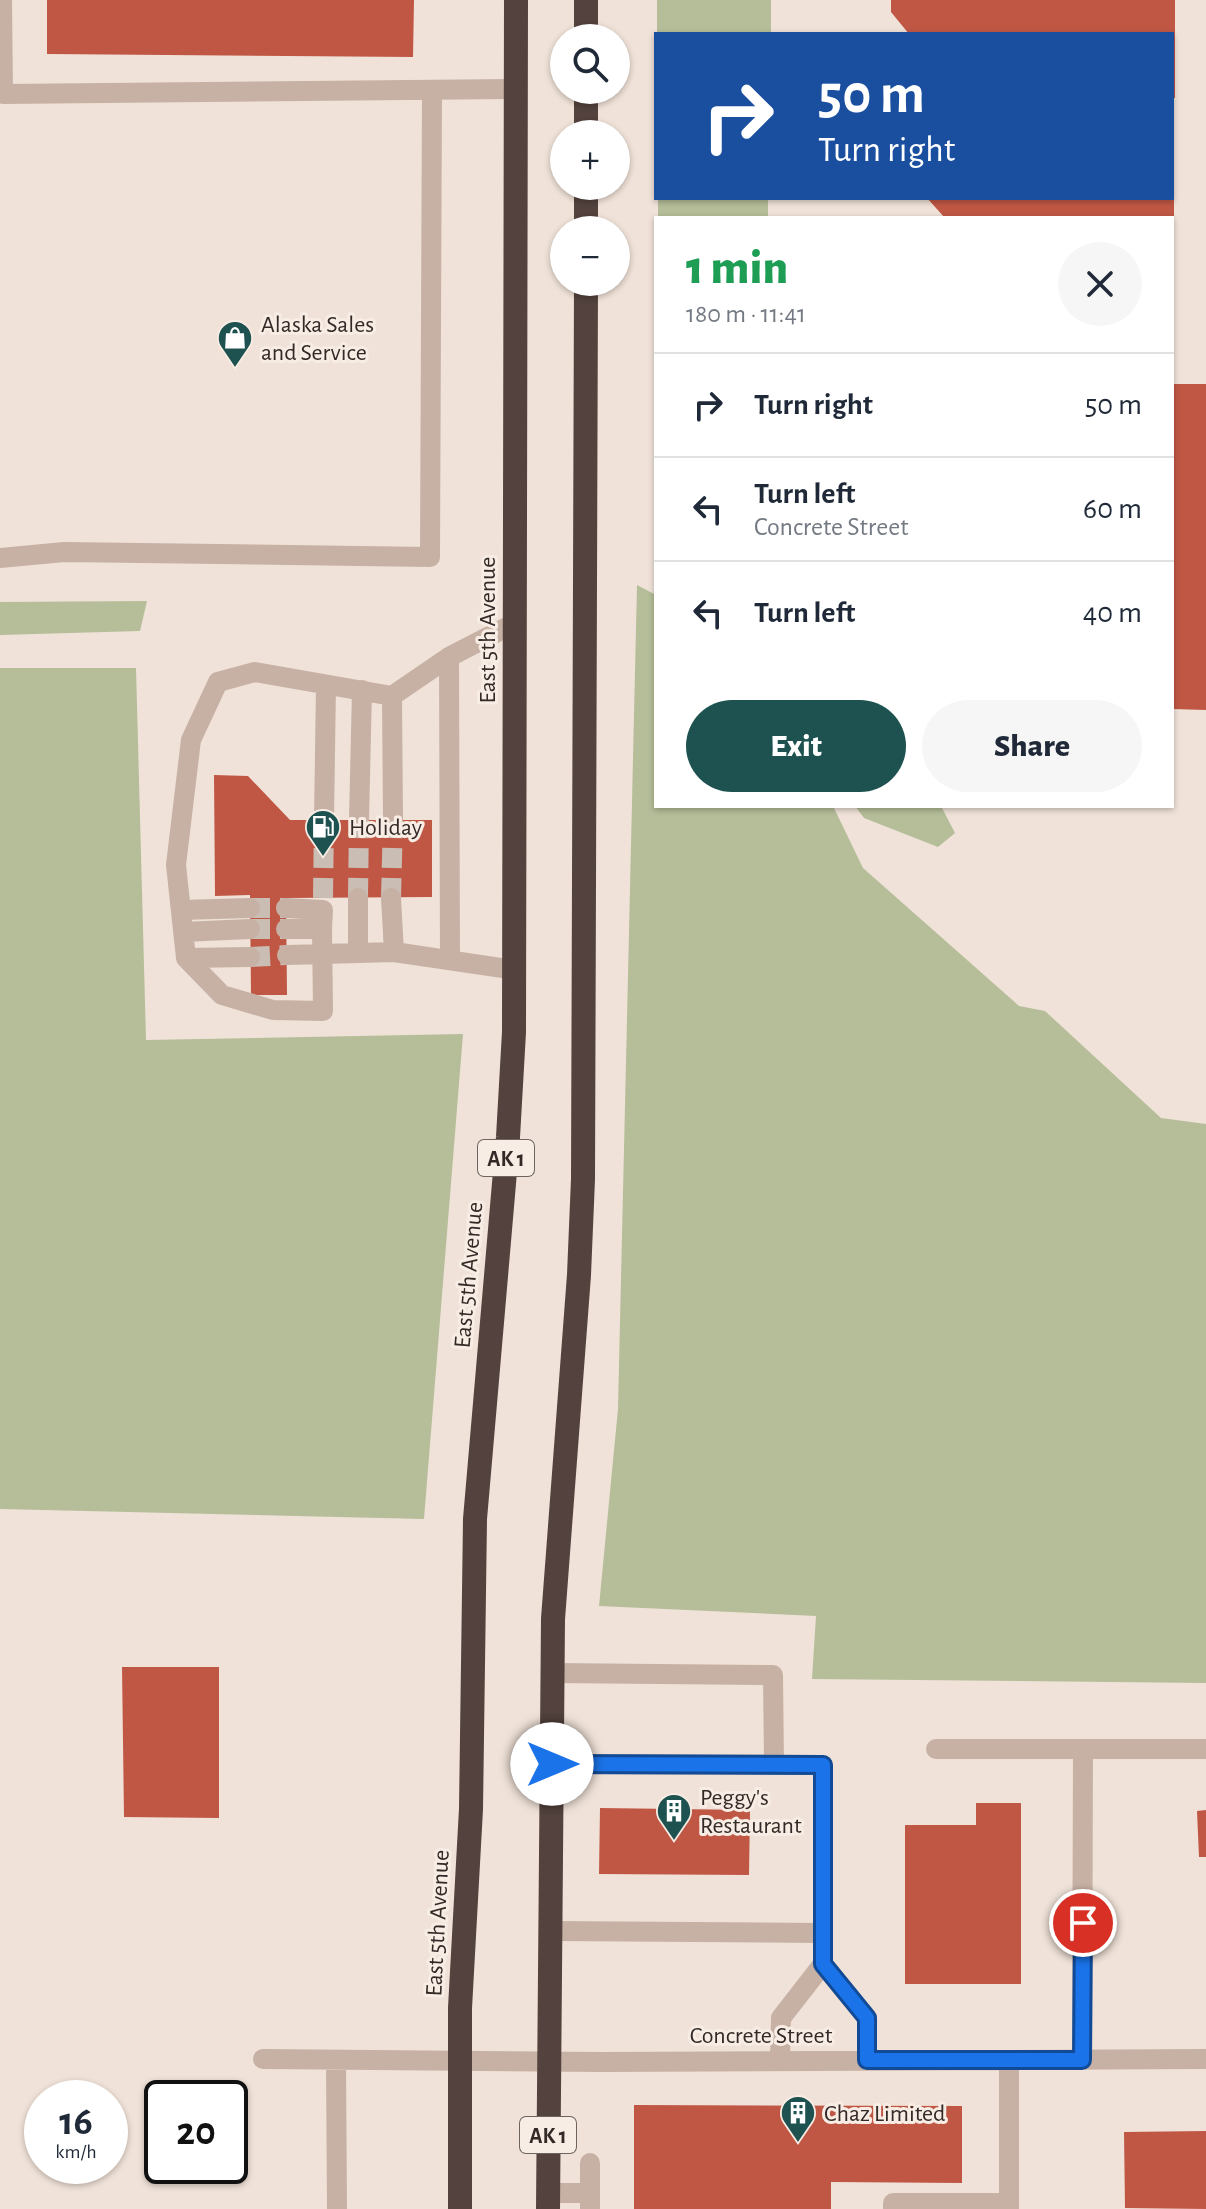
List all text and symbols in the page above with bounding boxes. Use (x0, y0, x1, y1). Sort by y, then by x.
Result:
map controls (550, 24, 630, 296)
button: search (550, 24, 630, 104)
icon: right (686, 64, 790, 168)
text: 50 m (818, 67, 925, 123)
button: + (550, 120, 630, 200)
text: Turn right (818, 132, 955, 168)
button: − (550, 216, 630, 296)
button: close (1058, 242, 1142, 326)
text: 1 min (686, 245, 788, 293)
text: 180 m · 11:41 (686, 301, 806, 327)
place label: Alaska Sales and Service (261, 313, 374, 365)
shop icon: Alaska Sales and Service (216, 319, 254, 369)
icon: right (686, 383, 730, 427)
text: Turn right (754, 390, 873, 420)
text: 50 m (1085, 390, 1142, 420)
text: Turn left (754, 479, 855, 509)
icon: left (686, 487, 730, 531)
text: 60 m (1083, 494, 1142, 524)
text: Concrete Street (754, 514, 908, 540)
street label: East 5th Avenue (476, 557, 500, 703)
icon: left (686, 591, 730, 635)
text: Turn left (754, 598, 855, 628)
text: 40 m (1083, 598, 1142, 628)
button: Exit (686, 700, 906, 792)
button: Share (922, 700, 1142, 792)
fuel station icon: Holiday (304, 808, 342, 858)
place label: Holiday (349, 816, 422, 840)
road number: AK 1 (478, 1140, 534, 1176)
street label: East 5th Avenue (451, 1201, 487, 1349)
position arrow (510, 1722, 594, 1806)
place label: Peggy's Restaurant (700, 1786, 802, 1838)
building icon: Peggy's Restaurant (655, 1792, 693, 1842)
street label: East 5th Avenue (422, 1849, 454, 1997)
pin (1049, 1889, 1117, 1957)
icon: arrive (1061, 1901, 1105, 1945)
street label: Concrete Street (690, 2024, 833, 2048)
speed limit sign: 20 (144, 2080, 248, 2184)
building icon: Chaz Limited (779, 2094, 817, 2144)
text: 16 (59, 2102, 93, 2142)
place label: Chaz Limited (824, 2102, 946, 2126)
road number: AK 1 (520, 2117, 576, 2153)
text: km/h (55, 2142, 97, 2162)

